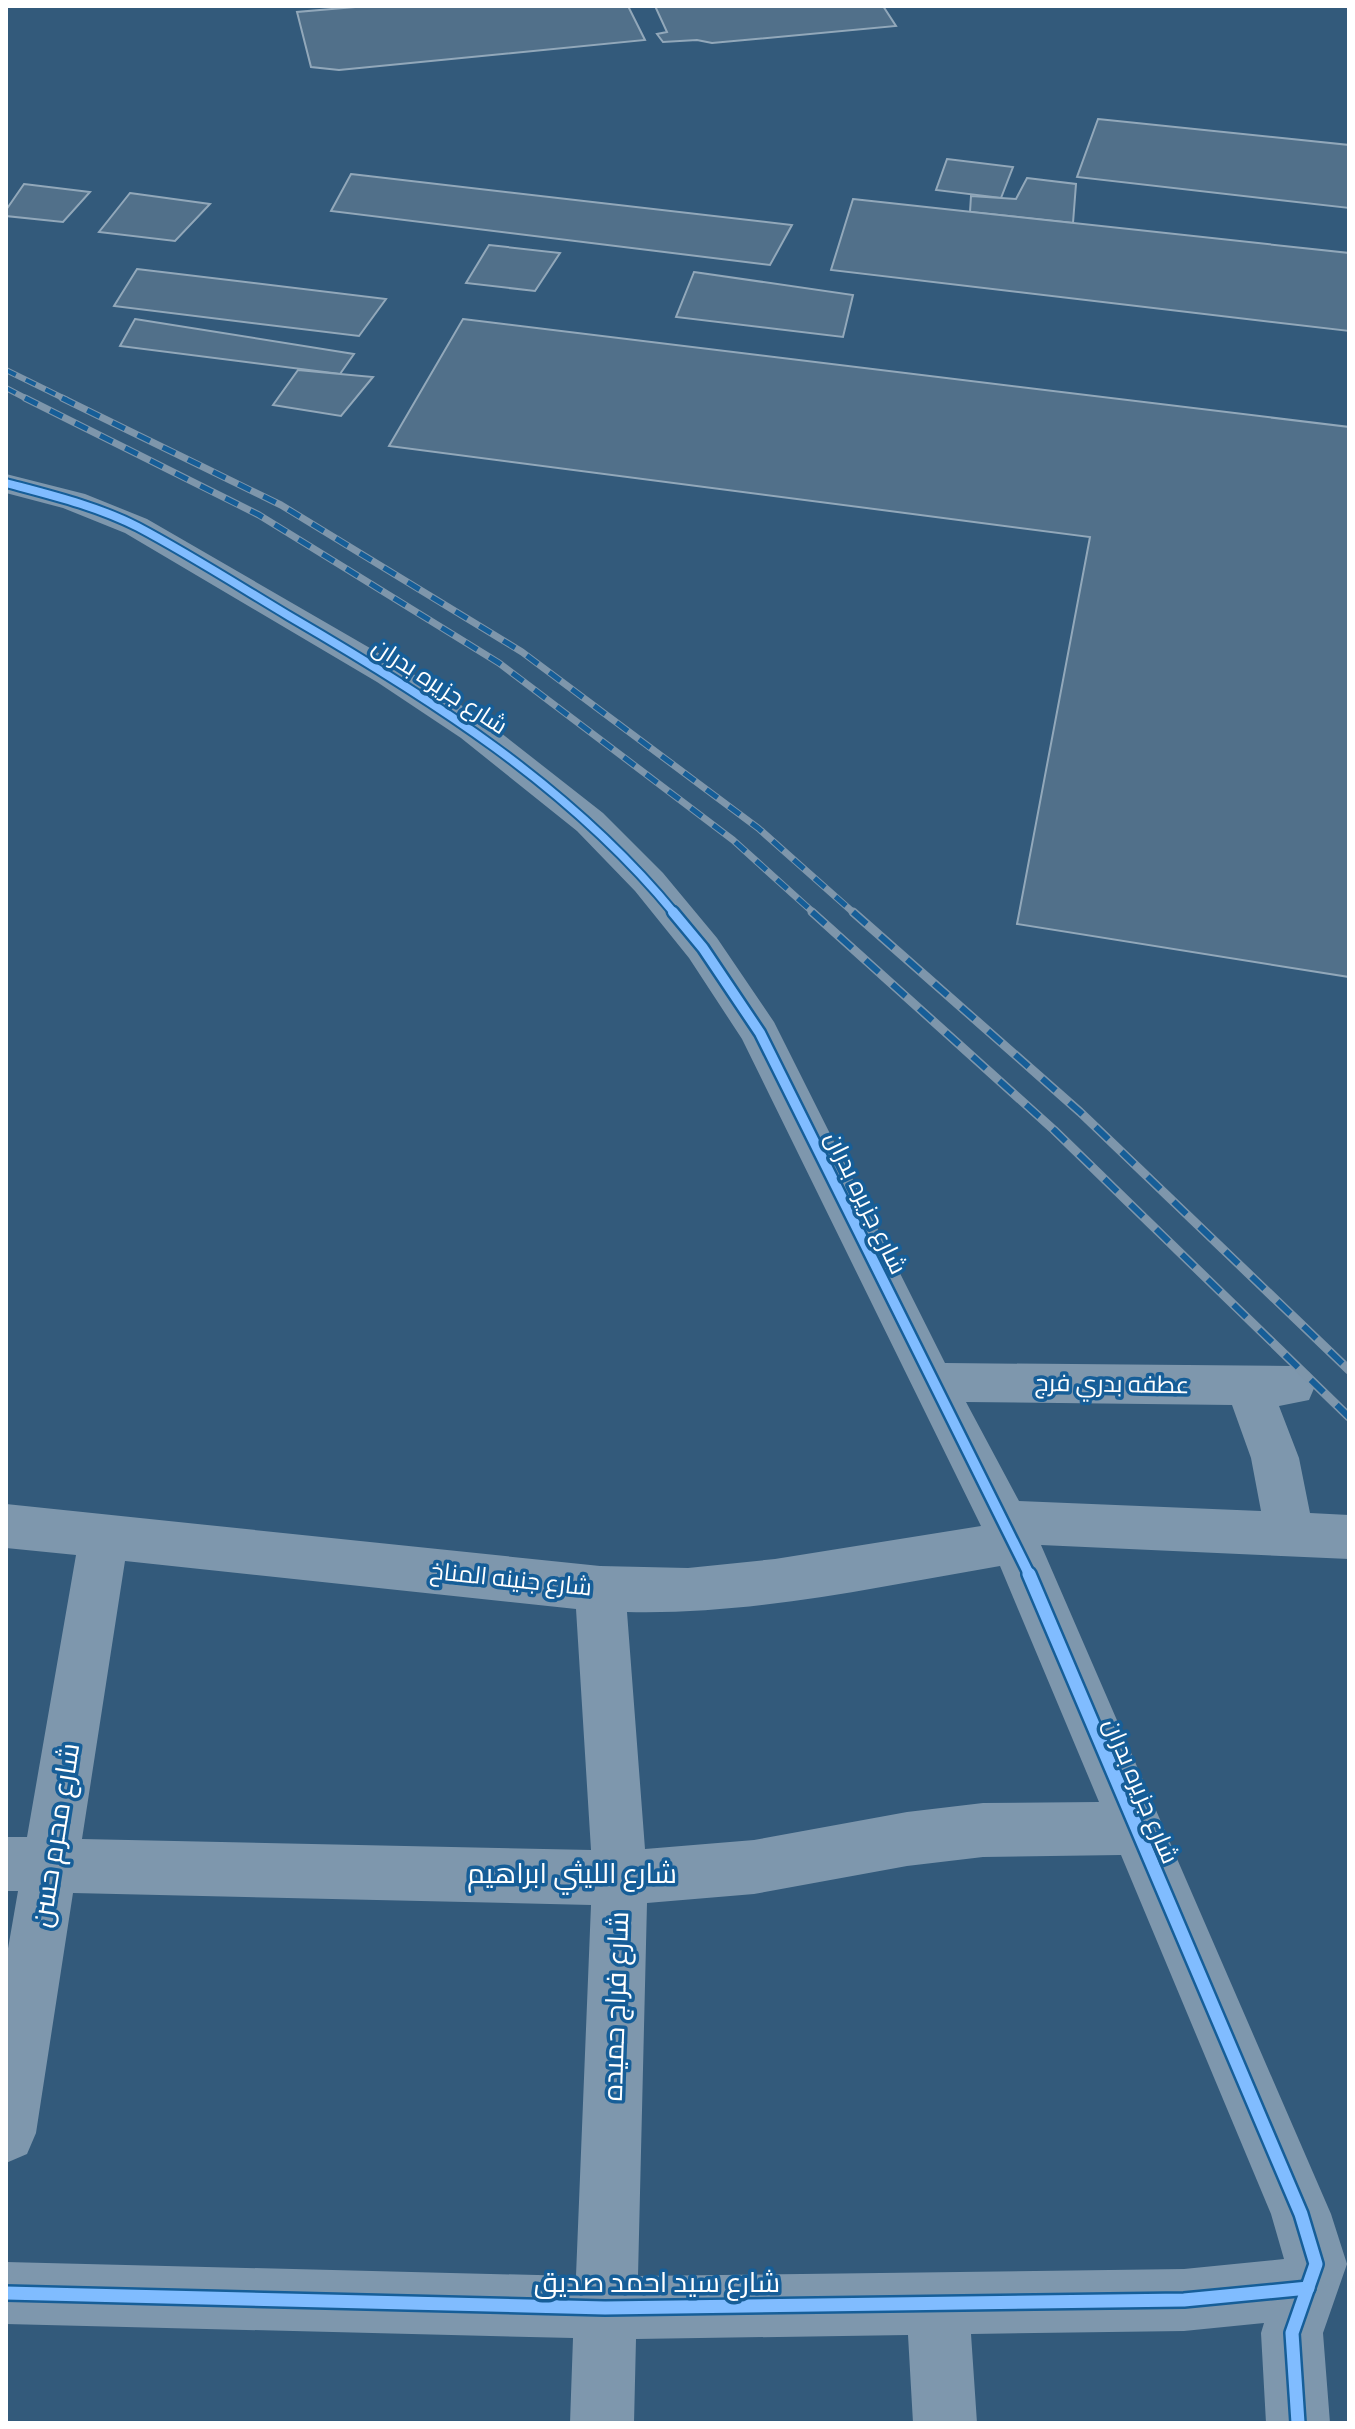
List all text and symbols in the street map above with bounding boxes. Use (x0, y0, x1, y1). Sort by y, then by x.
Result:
street label: شارع جزيره بدران (366, 628, 515, 743)
street label: شارع جزيره بدران (817, 1125, 917, 1280)
street label: عطفه بدري فرج (1034, 1364, 1190, 1403)
street label: شارع جنينه المناخ (428, 1552, 594, 1604)
street label: شارع جزيره بدران (1095, 1712, 1189, 1869)
street label: شارع محرم حسن (19, 1740, 90, 1930)
street label: شارع الليثي ابراهيم (467, 1851, 677, 1895)
street label: شارع فراج حميده (590, 1910, 639, 2102)
street label: شارع سيد احمد صديق (534, 2260, 780, 2303)

